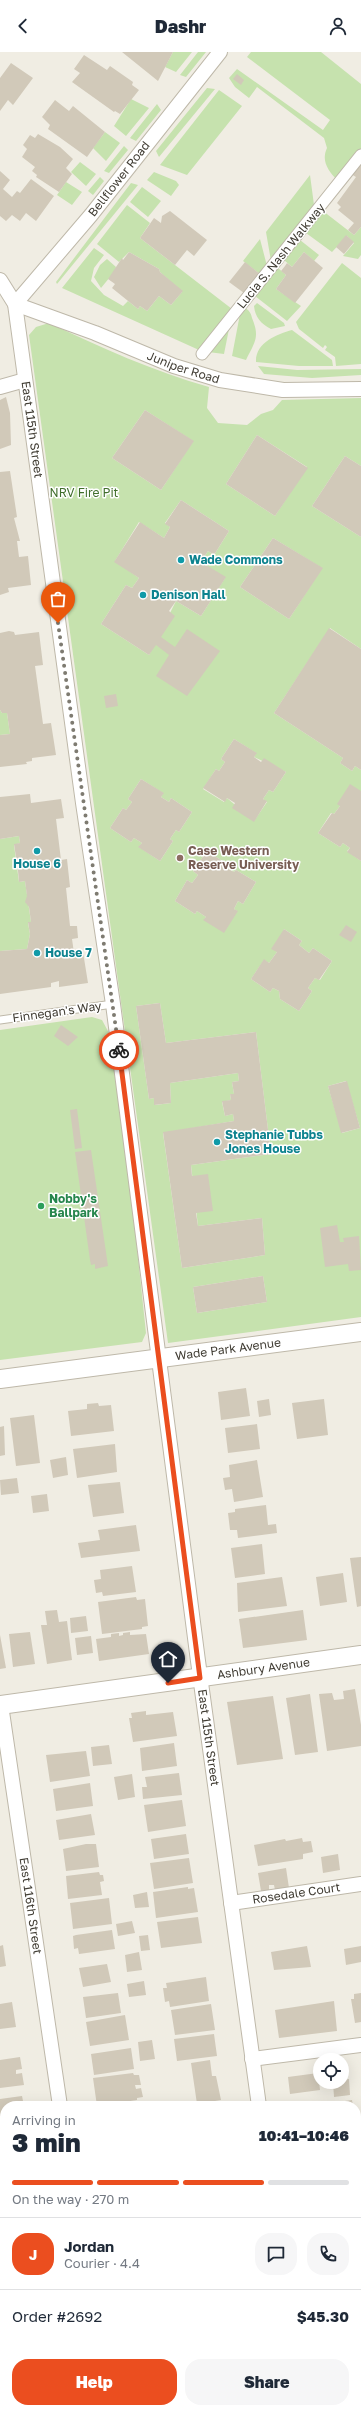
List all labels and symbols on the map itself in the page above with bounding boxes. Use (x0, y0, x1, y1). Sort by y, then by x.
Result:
street label: Bellflower Road (85, 138, 153, 219)
street label: Lucia S. Nash Walkway (233, 200, 328, 312)
street label: Juniper Road (145, 348, 222, 386)
street label: East 115th Street (19, 380, 47, 479)
park label: NRV Fire Pit (50, 485, 119, 500)
place label: Wade Commons (189, 552, 283, 567)
marker: Wade Commons (176, 555, 186, 565)
pin (41, 582, 75, 623)
place label: Denison Hall (151, 587, 226, 602)
marker: Denison Hall (138, 590, 148, 600)
place label: Case Western Reserve University (188, 843, 300, 872)
marker: House 6 (32, 846, 42, 856)
marker: Case Western Reserve University (175, 853, 185, 863)
place label: House 6 (13, 856, 61, 871)
place label: House 7 (45, 945, 92, 960)
marker: House 7 (32, 948, 42, 958)
street label: Finnegan's Way (11, 998, 103, 1025)
courier (99, 1030, 139, 1070)
place label: Stephanie Tubbs Jones House (225, 1127, 323, 1156)
marker: Stephanie Tubbs Jones House (212, 1137, 222, 1147)
place label: Nobby's Ballpark (49, 1191, 98, 1220)
marker: Nobby's Ballpark (36, 1201, 46, 1211)
street label: Wade Park Avenue (174, 1334, 282, 1363)
pin (151, 1642, 185, 1683)
street label: Ashbury Avenue (216, 1654, 311, 1682)
street label: East 115th Street (195, 1688, 223, 1787)
street label: East 116th Street (16, 1856, 46, 1955)
street label: Rosedale Court (251, 1879, 341, 1907)

